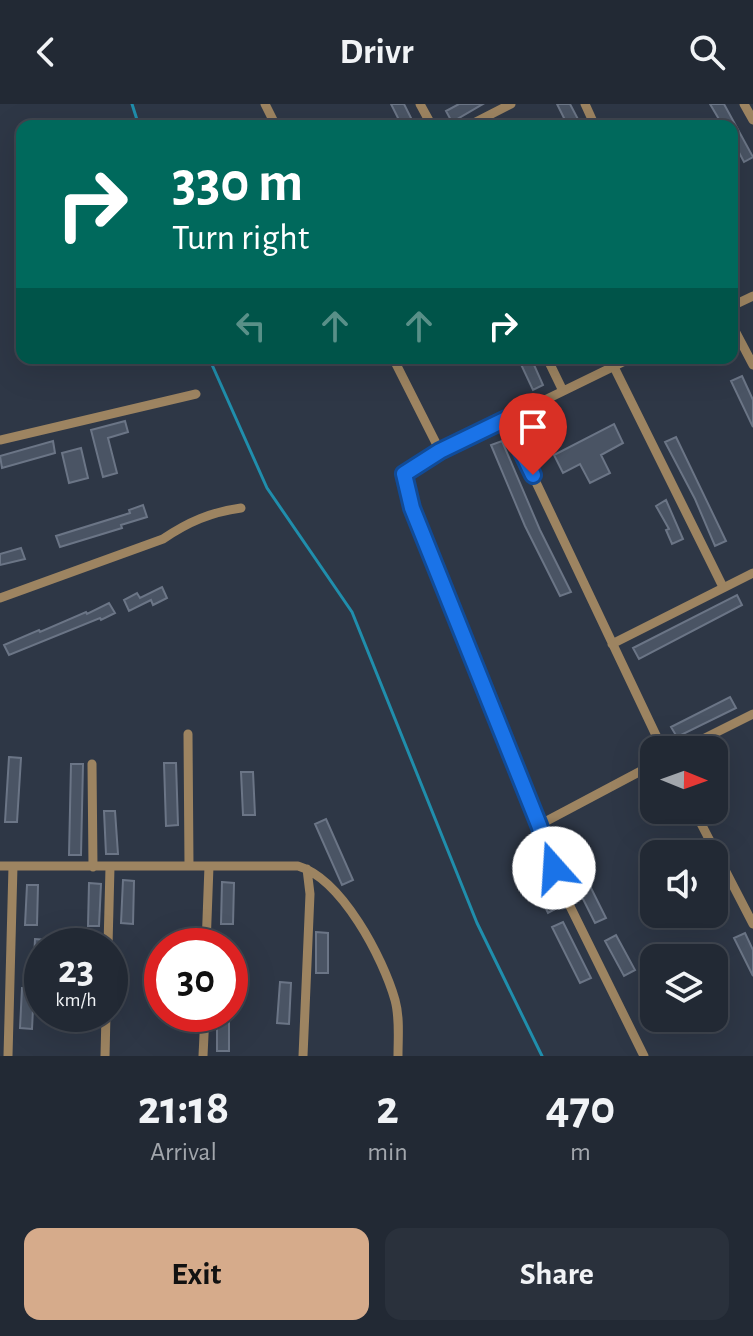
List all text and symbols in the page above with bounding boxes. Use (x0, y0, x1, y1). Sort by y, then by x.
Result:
icon: back (24, 30, 68, 74)
icon: search (685, 30, 729, 74)
text: Drivr (340, 34, 413, 70)
icon: right (40, 152, 144, 256)
text: 330 m (172, 155, 303, 211)
text: Turn right (172, 220, 309, 256)
icon: left (229, 304, 273, 348)
icon: ahead (313, 304, 357, 348)
icon: ahead (397, 304, 441, 348)
icon: right (481, 304, 525, 348)
pin (499, 393, 567, 475)
icon: arrive (511, 405, 555, 449)
north arrow (640, 736, 728, 824)
map controls (640, 736, 728, 1032)
position arrow (512, 826, 596, 910)
button: sound (640, 840, 728, 928)
speed limit sign: 30 (144, 928, 248, 1032)
button: layers (640, 944, 728, 1032)
text: 23 (58, 950, 94, 990)
text: km/h (55, 990, 97, 1010)
text: 21:18 (138, 1085, 230, 1133)
text: 2 (376, 1085, 399, 1133)
text: 470 (545, 1085, 615, 1133)
text: Arrival (150, 1139, 217, 1165)
text: min (367, 1139, 408, 1165)
text: m (570, 1139, 591, 1165)
button: Exit (24, 1228, 369, 1320)
button: Share (385, 1228, 729, 1320)

